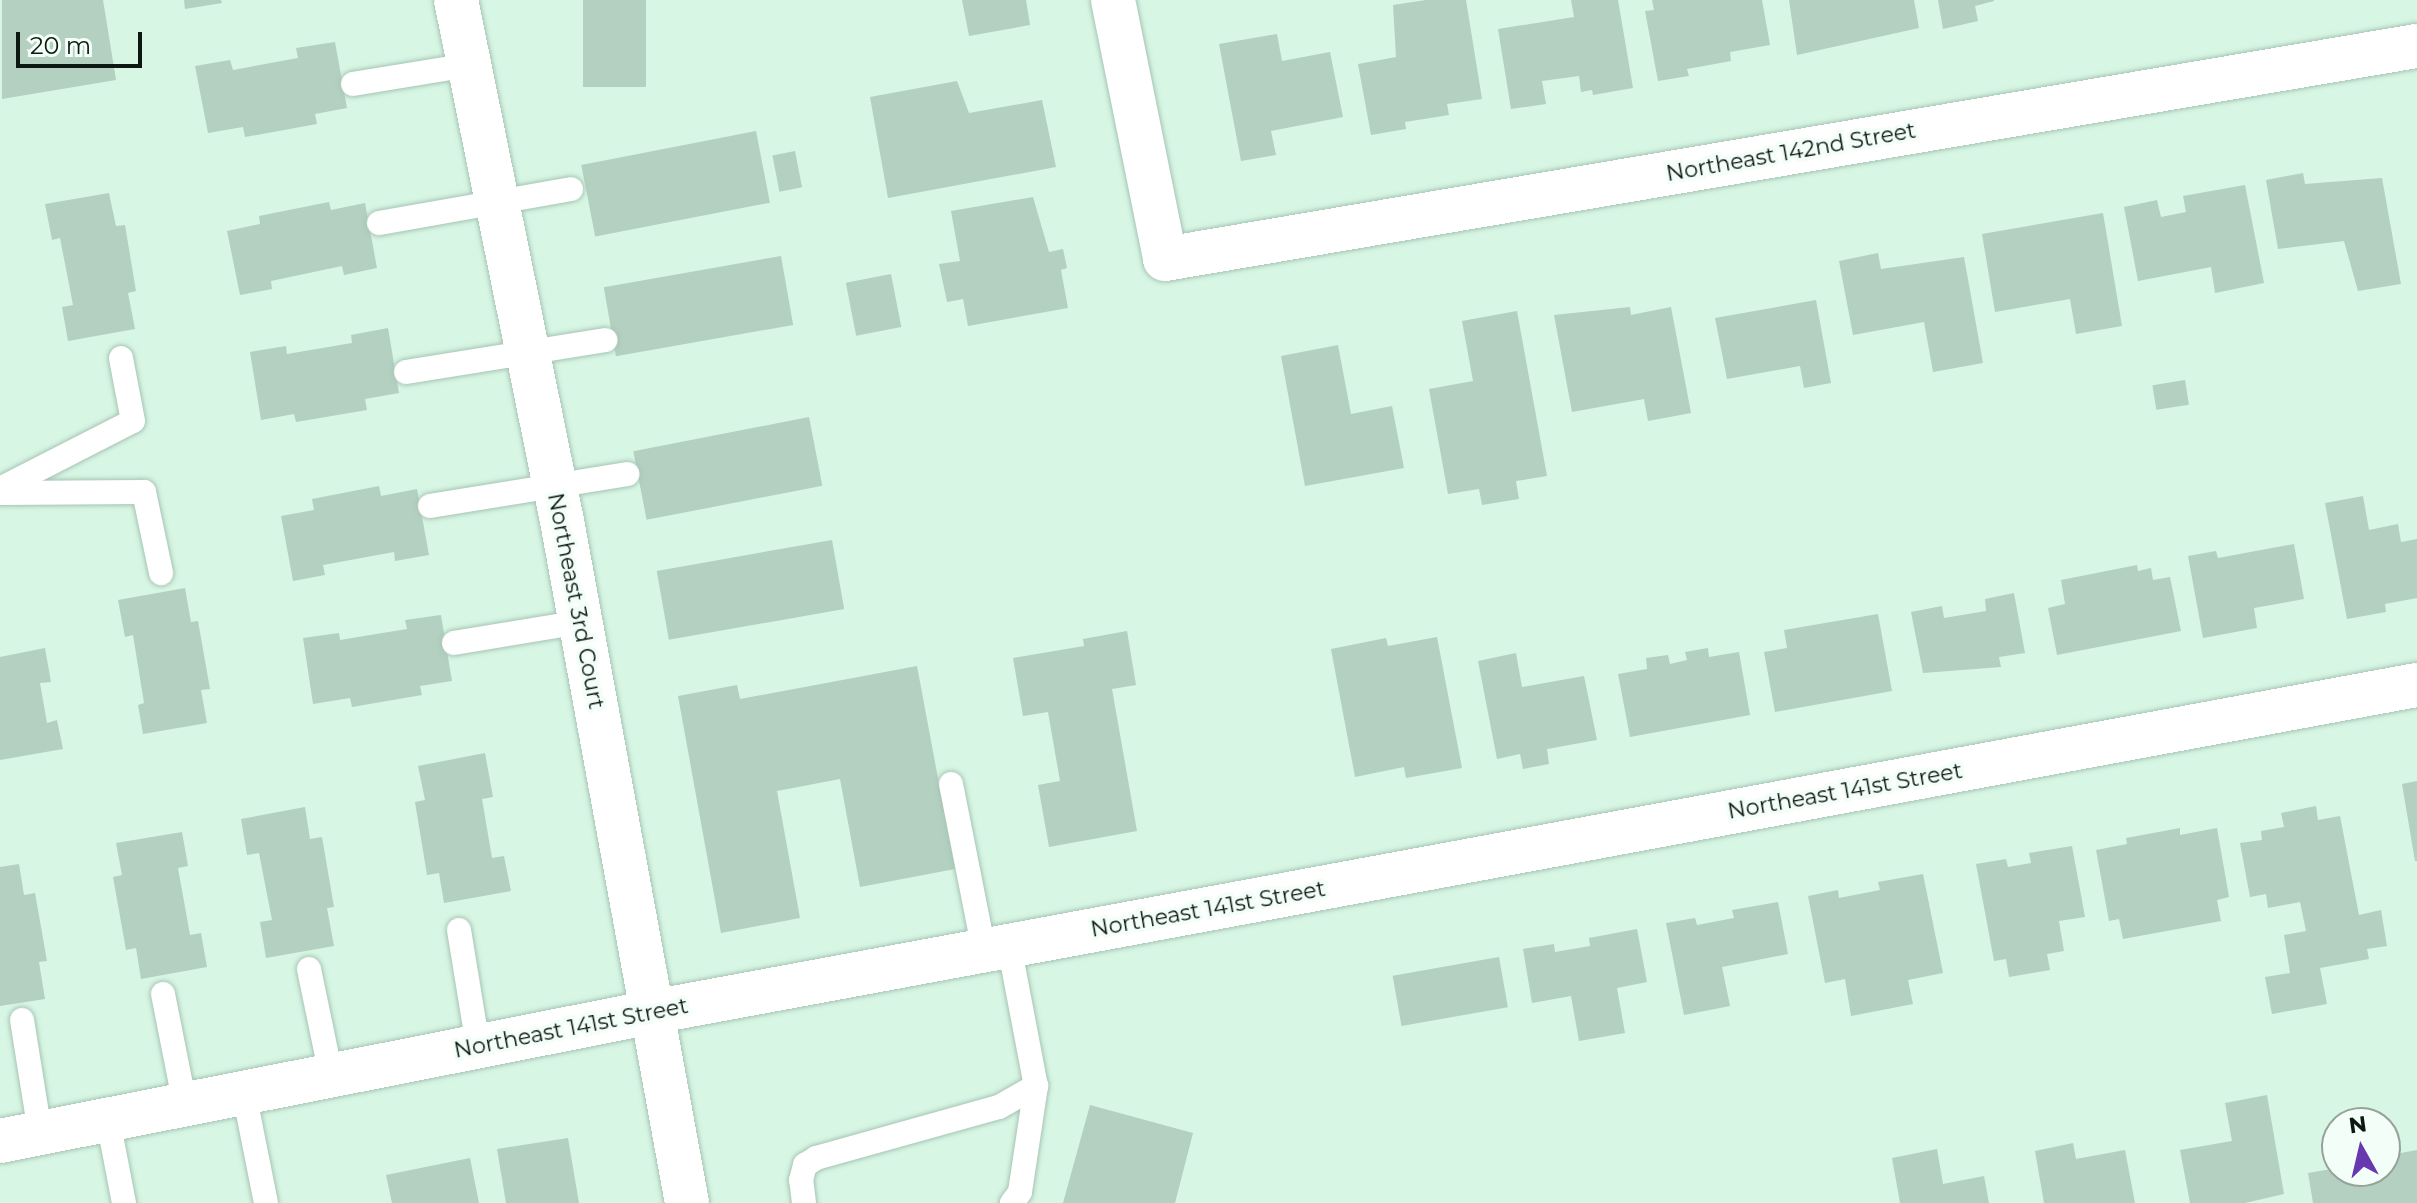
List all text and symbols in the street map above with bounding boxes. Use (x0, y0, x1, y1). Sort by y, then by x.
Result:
scale bar (20, 16, 146, 66)
text: 20 m (30, 31, 91, 60)
street label: Northeast 142nd Street (1664, 117, 1918, 187)
street label: Northeast 3rd Court (542, 491, 610, 711)
street label: Northeast 141st Street (1726, 757, 1964, 825)
street label: Northeast 141st Street (1089, 875, 1327, 943)
street label: Northeast 141st Street (452, 992, 690, 1064)
north arrow (2321, 1107, 2401, 1187)
text: N (2347, 1110, 2369, 1139)

